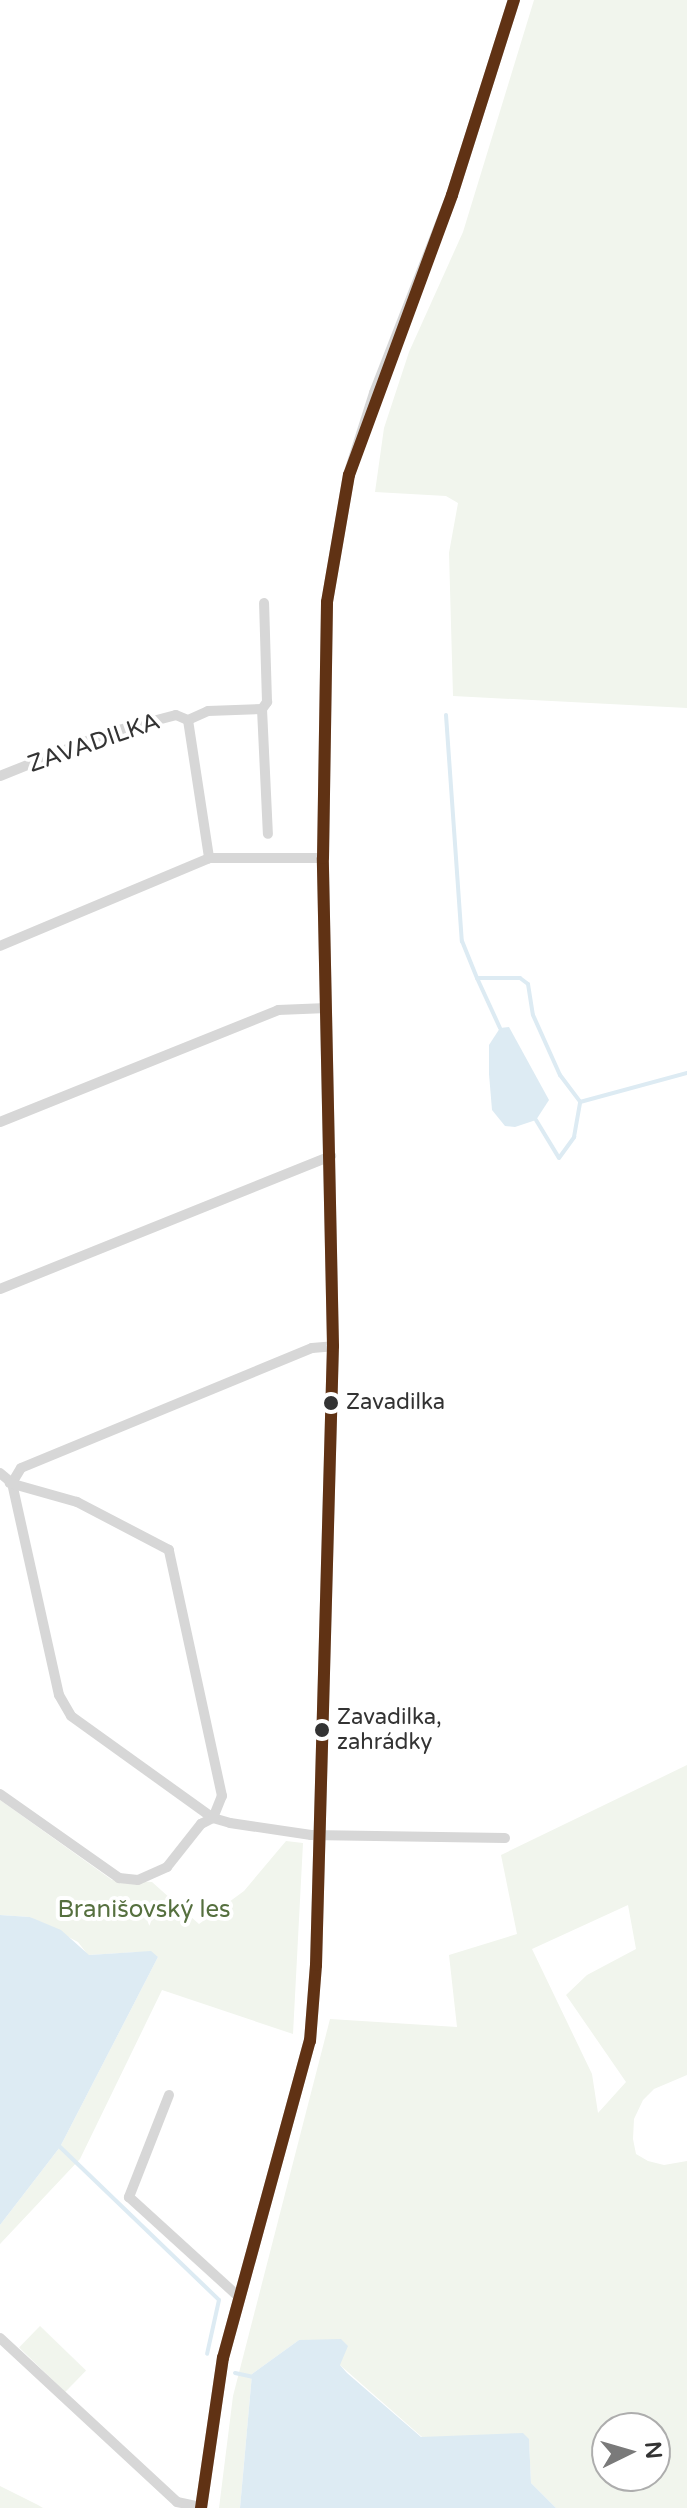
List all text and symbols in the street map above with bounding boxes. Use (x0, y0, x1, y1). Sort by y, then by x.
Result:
street label: ZAVADILKA (24, 707, 164, 779)
place label: Zavadilka (346, 1390, 445, 1416)
marker: Zavadilka (323, 1395, 339, 1411)
place label: Zavadilka, zahrádky (337, 1704, 442, 1756)
marker: Zavadilka, zahrádky (314, 1722, 330, 1738)
park label: Branišovský les (57, 1896, 231, 1924)
north arrow (591, 2412, 671, 2492)
text: N (639, 2440, 667, 2460)

